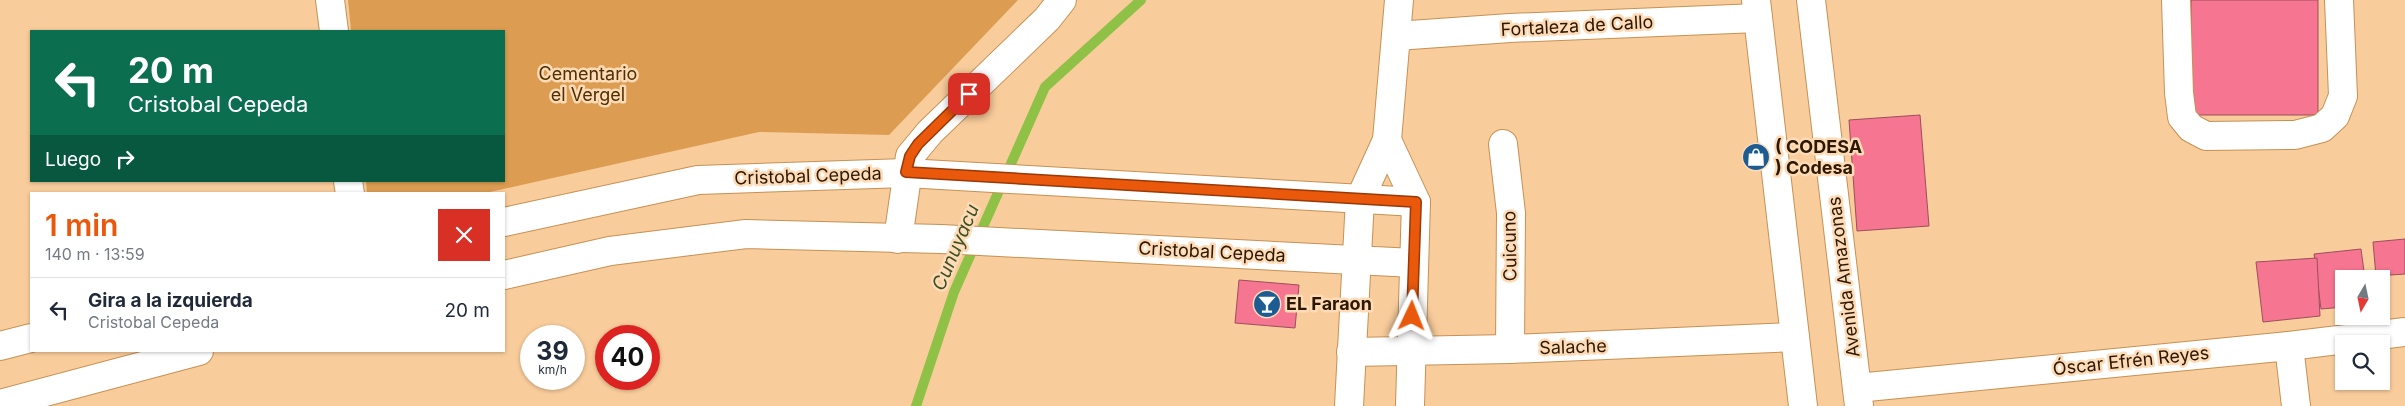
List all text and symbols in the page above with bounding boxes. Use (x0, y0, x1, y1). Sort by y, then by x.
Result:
street label: Fortaleza de Callo (1500, 11, 1654, 40)
text: 20 m (128, 49, 214, 91)
icon: left (45, 50, 110, 115)
park label: Cementario el Vergel (539, 63, 637, 105)
pin (948, 73, 990, 115)
icon: arrive (955, 80, 983, 108)
text: Cristobal Cepeda (128, 91, 308, 117)
place label: ( CODESA ) Codesa (1775, 136, 1862, 178)
shop icon: ( CODESA ) Codesa (1741, 142, 1771, 172)
icon: right (111, 145, 139, 173)
text: Luego (45, 148, 101, 171)
street label: Cristobal Cepeda (734, 162, 882, 189)
street label: Avenida Amazonas (1823, 196, 1864, 359)
water label: Cunuyacu (927, 201, 984, 294)
text: 1 min (45, 207, 118, 243)
button: close (438, 209, 490, 261)
street label: Cuicuno (1498, 211, 1521, 281)
street label: Cristobal Cepeda (1138, 237, 1286, 266)
text: 140 m · 13:59 (45, 244, 145, 264)
north arrow (2335, 270, 2390, 325)
map controls (2335, 270, 2390, 390)
text: Gira a la izquierda (88, 289, 253, 312)
bar icon: EL Faraon (1252, 289, 1282, 319)
position arrow (1385, 289, 1437, 341)
place label: EL Faraon (1286, 293, 1372, 314)
icon: left (45, 296, 73, 324)
text: 20 m (444, 299, 490, 322)
text: Cristobal Cepeda (88, 312, 219, 332)
speed limit sign: 40 (595, 325, 660, 390)
street label: Salache (1539, 335, 1607, 358)
button: search (2335, 335, 2390, 390)
text: 39 (536, 336, 569, 366)
street label: Óscar Efrén Reyes (2052, 341, 2210, 379)
text: km/h (538, 362, 567, 377)

